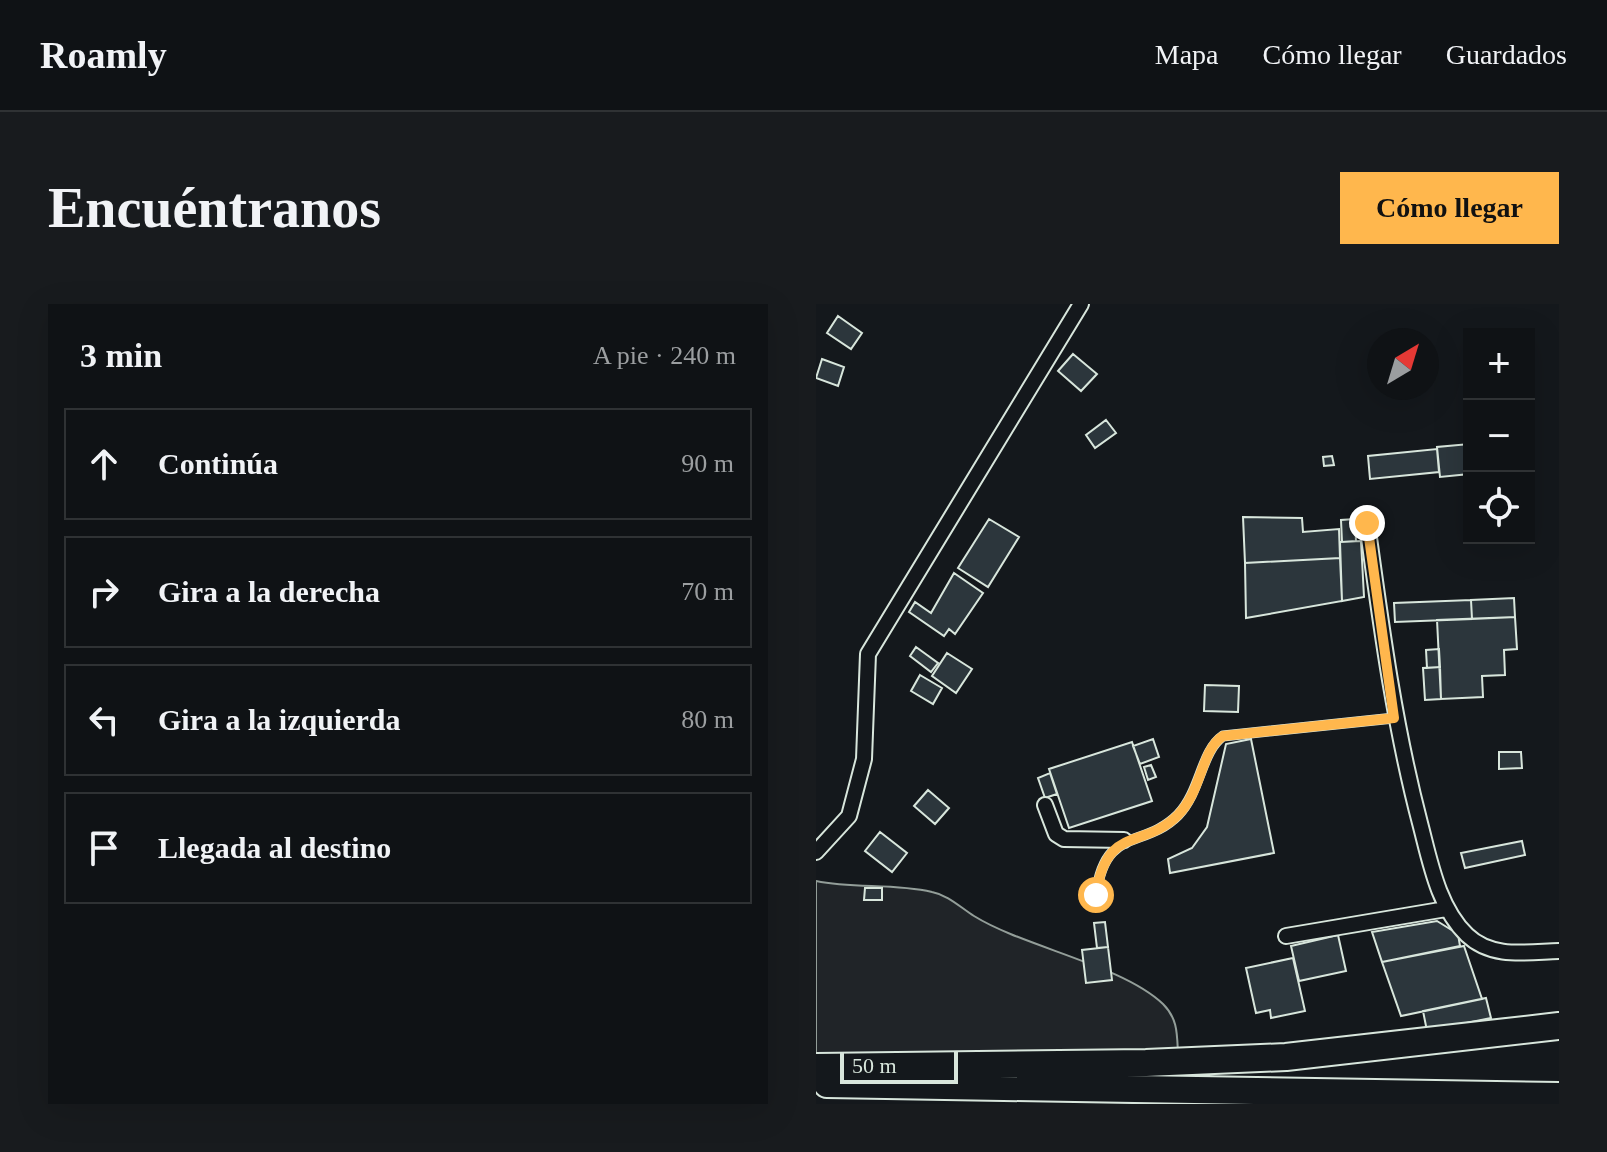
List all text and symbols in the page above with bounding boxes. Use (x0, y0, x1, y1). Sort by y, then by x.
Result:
text: Roamly (40, 34, 167, 76)
text: Mapa (1155, 39, 1219, 70)
text: Cómo llegar (1263, 39, 1402, 70)
text: Guardados (1446, 39, 1567, 70)
button: Cómo llegar (1340, 172, 1559, 244)
text: Encuéntranos (48, 177, 381, 239)
north arrow (1367, 328, 1439, 400)
map controls (1463, 328, 1535, 544)
button: + (1463, 328, 1535, 400)
text: 3 min (80, 337, 162, 374)
text: A pie · 240 m (593, 341, 736, 370)
button: − (1463, 400, 1535, 472)
icon: ahead (82, 442, 126, 486)
text: Continúa (158, 447, 278, 480)
text: 90 m (681, 449, 734, 478)
button: locate (1463, 472, 1535, 544)
route end (1349, 505, 1385, 541)
icon: right (82, 570, 126, 614)
text: Gira a la derecha (158, 575, 380, 608)
text: 70 m (681, 577, 734, 606)
icon: left (82, 698, 126, 742)
text: Gira a la izquierda (158, 703, 401, 736)
text: 80 m (681, 705, 734, 734)
icon: arrive (82, 826, 126, 870)
text: Llegada al destino (158, 831, 391, 864)
route start (1078, 877, 1114, 913)
scale bar (840, 1048, 958, 1084)
text: 50 m (852, 1053, 897, 1078)

